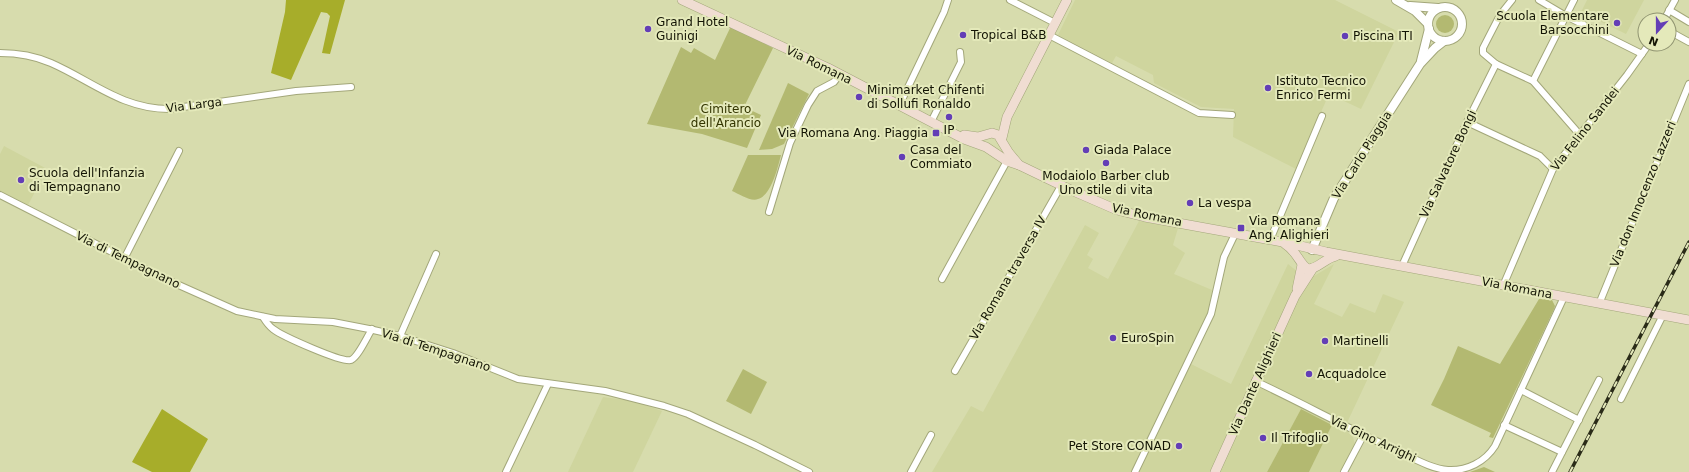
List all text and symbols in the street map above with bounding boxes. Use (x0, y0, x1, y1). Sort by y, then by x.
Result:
place label: Scuola Elementare Barsocchini (1496, 9, 1609, 37)
north arrow (1637, 12, 1677, 52)
place label: Grand Hotel Guinigi (656, 15, 728, 43)
marker: Scuola Elementare Barsocchini (1612, 18, 1622, 28)
marker: Grand Hotel Guinigi (643, 24, 653, 34)
place label: Tropical B&B (970, 28, 1046, 42)
place label: Piscina ITI (1353, 29, 1413, 43)
marker: Tropical B&B (958, 30, 968, 40)
marker: Piscina ITI (1340, 31, 1350, 41)
text: N (1647, 33, 1660, 49)
street label: Via Romana (784, 43, 854, 87)
place label: Istituto Tecnico Enrico Fermi (1276, 74, 1366, 102)
place label: Minimarket Chifenti di Sollufi Ronaldo (867, 83, 985, 111)
marker: Istituto Tecnico Enrico Fermi (1263, 83, 1273, 93)
street label: Via Felino Sandei (1548, 84, 1622, 174)
marker: Minimarket Chifenti di Sollufi Ronaldo (854, 92, 864, 102)
street label: Via Larga (165, 95, 223, 115)
park label: Cimitero dell'Arancio (691, 102, 761, 130)
street label: Via Carlo Piaggia (1329, 108, 1395, 202)
street label: Via Salvatore Bongi (1417, 108, 1479, 220)
marker: IP (944, 112, 954, 122)
street label: Via don Innocenzo Lazzeri (1607, 119, 1679, 269)
place label: IP (944, 123, 954, 137)
place label: Via Romana Ang. Piaggia (778, 126, 928, 140)
marker: Via Romana Ang. Piaggia (931, 128, 941, 138)
place label: Casa del Commiato (910, 143, 972, 171)
place label: Giada Palace (1094, 143, 1172, 157)
marker: Giada Palace (1081, 145, 1091, 155)
marker: Casa del Commiato (897, 152, 907, 162)
marker: Modaiolo Barber club Uno stile di vita (1101, 158, 1111, 168)
place label: Scuola dell'Infanzia di Tempagnano (29, 166, 145, 194)
place label: Modaiolo Barber club Uno stile di vita (1042, 169, 1170, 197)
marker: Scuola dell'Infanzia di Tempagnano (16, 175, 26, 185)
place label: La vespa (1198, 196, 1252, 210)
marker: La vespa (1185, 198, 1195, 208)
street label: Via Romana (1111, 201, 1183, 229)
street label: Via Romana traversa IV (967, 213, 1050, 343)
place label: Via Romana Ang. Alighieri (1249, 214, 1329, 242)
marker: Via Romana Ang. Alighieri (1236, 223, 1246, 233)
street label: Via di Tempagnano (74, 229, 182, 291)
street label: Via Romana (1481, 274, 1553, 302)
street label: Via di Tempagnano (380, 326, 492, 374)
street label: Via Dante Alighieri (1226, 330, 1284, 438)
place label: EuroSpin (1121, 331, 1174, 345)
marker: EuroSpin (1108, 333, 1118, 343)
place label: Martinelli (1333, 334, 1389, 348)
marker: Martinelli (1320, 336, 1330, 346)
place label: Acquadolce (1317, 367, 1386, 381)
marker: Acquadolce (1304, 369, 1314, 379)
street label: Via Gino Arrighi (1328, 413, 1418, 465)
place label: Il Trifoglio (1271, 431, 1329, 445)
marker: Il Trifoglio (1258, 433, 1268, 443)
place label: Pet Store CONAD (1069, 439, 1171, 453)
marker: Pet Store CONAD (1174, 441, 1184, 451)

